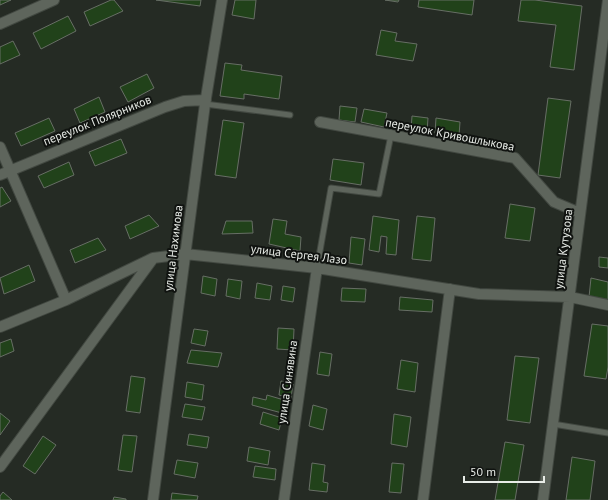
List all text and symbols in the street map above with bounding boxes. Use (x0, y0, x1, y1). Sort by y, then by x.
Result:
street label: переулок Полярников (41, 91, 153, 149)
street label: переулок Кривошлыкова (384, 114, 516, 154)
street label: улица Нахимова (160, 204, 186, 292)
street label: улица Кутузова (551, 208, 575, 290)
street label: улица Сергея Лазо (250, 241, 348, 267)
street label: улица Синявина (274, 339, 300, 425)
scale bar (464, 458, 544, 484)
text: 50 m (470, 464, 496, 479)

